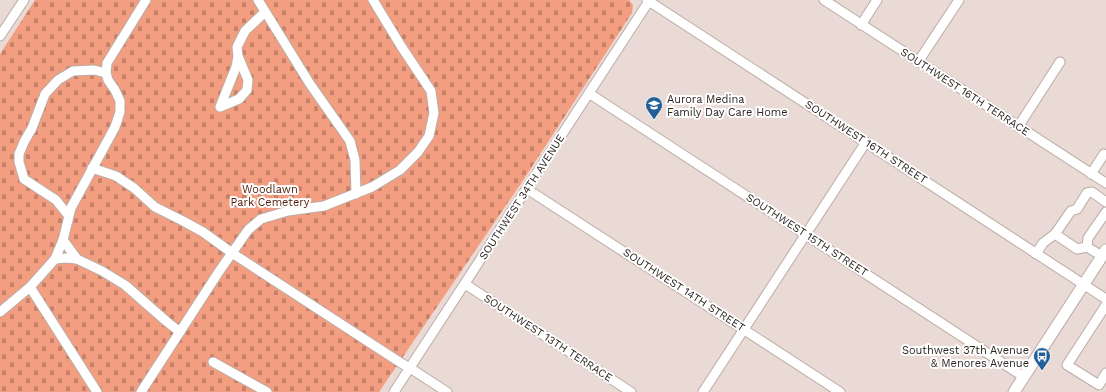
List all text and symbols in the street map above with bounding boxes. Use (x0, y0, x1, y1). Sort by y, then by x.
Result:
street label: SOUTHWEST 16TH TERRACE (898, 45, 1032, 139)
place label: Aurora Medina Family Day Care Home (667, 93, 788, 119)
school or university icon: Aurora Medina Family Day Care Home (644, 95, 664, 120)
street label: SOUTHWEST 16TH STREET (803, 98, 930, 187)
street label: SOUTHWEST 34TH AVENUE (477, 132, 567, 262)
park label: Woodlawn Park Cemetery (231, 183, 310, 209)
street label: SOUTHWEST 15TH STREET (744, 191, 871, 279)
street label: SOUTHWEST 14TH STREET (621, 246, 748, 334)
street label: SOUTHWEST 13TH TERRACE (481, 292, 615, 384)
place label: Southwest 37th Avenue & Menores Avenue (902, 344, 1029, 370)
bus stop icon: Southwest 37th Avenue & Menores Avenue (1032, 346, 1052, 371)

